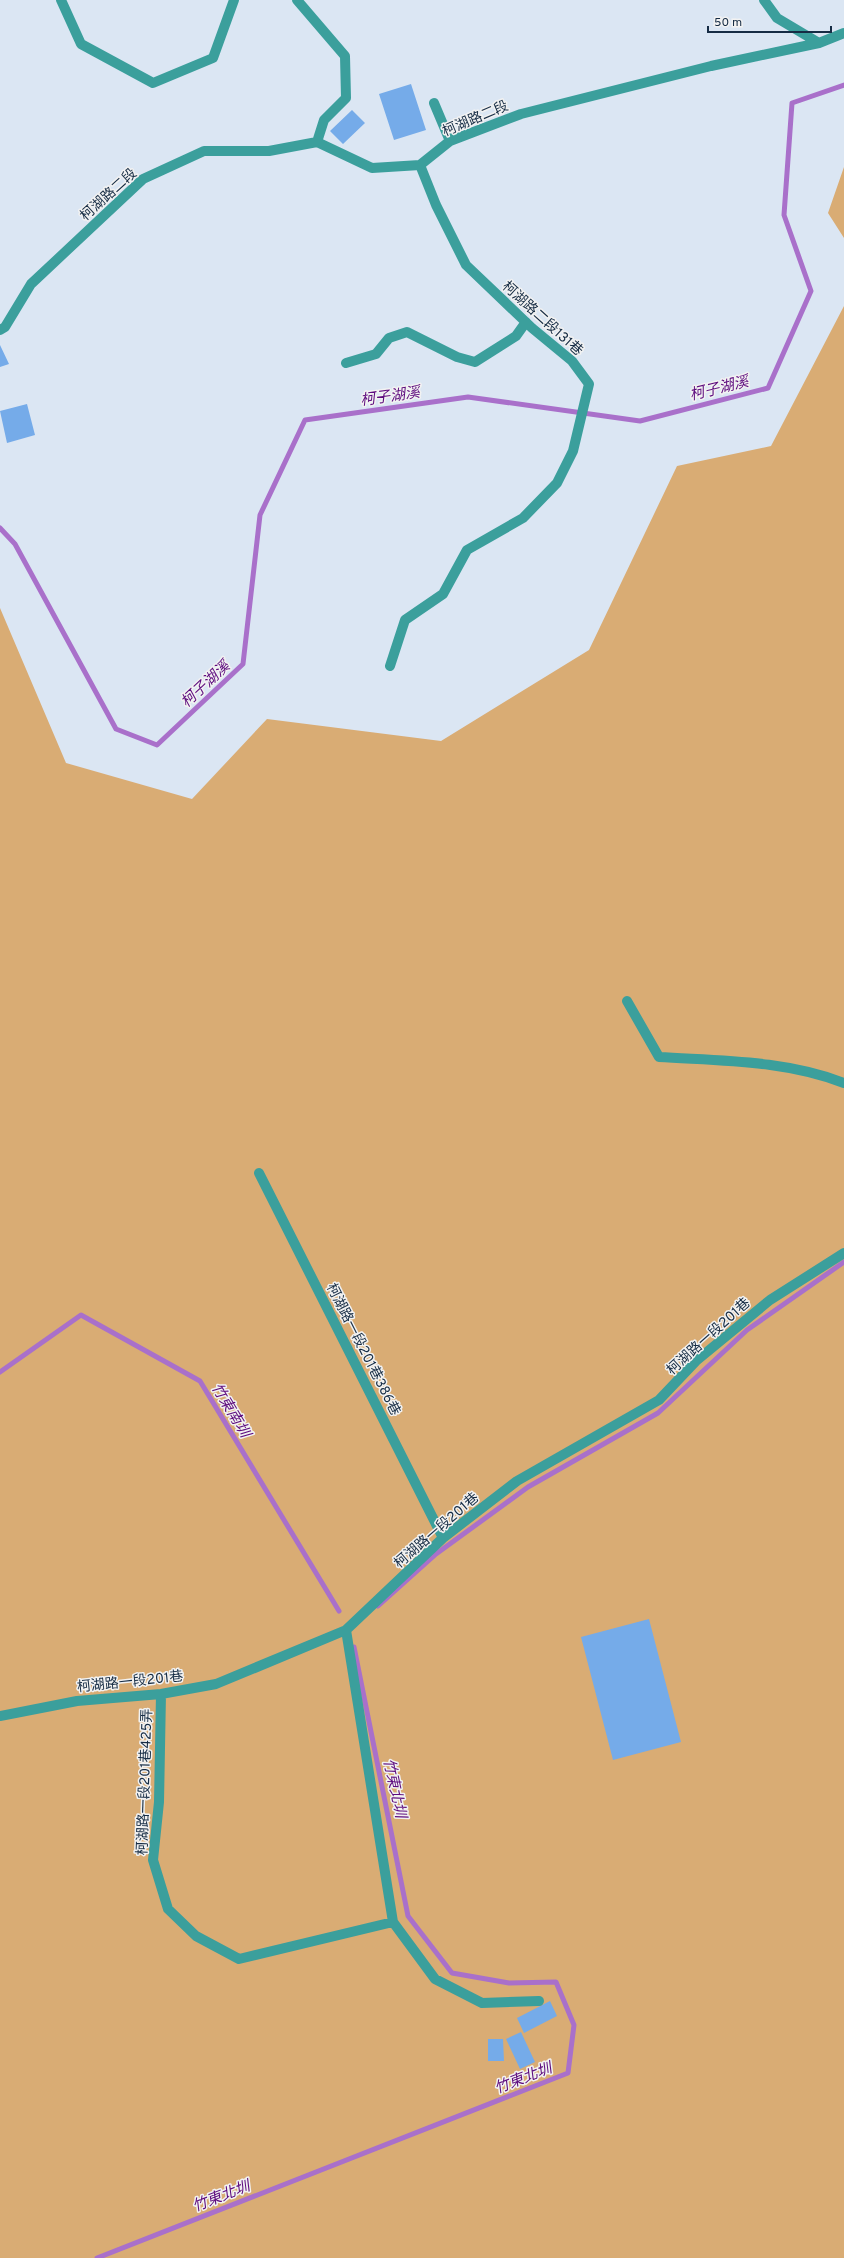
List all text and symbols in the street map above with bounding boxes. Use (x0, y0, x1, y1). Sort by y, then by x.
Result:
scale bar (708, 8, 831, 34)
text: 50 m (714, 15, 742, 31)
street label: 柯湖路二段 (440, 98, 511, 141)
street label: 柯湖路二段 (77, 165, 141, 225)
street label: 柯湖路二段131巷 (498, 278, 586, 360)
water label: 柯子湖溪 (688, 372, 753, 406)
water label: 柯子湖溪 (359, 384, 423, 411)
water label: 柯子湖溪 (178, 656, 236, 713)
street label: 柯湖路一段201巷386巷 (322, 1281, 403, 1419)
street label: 柯湖路一段201巷 (664, 1295, 754, 1379)
water label: 竹東南圳 (206, 1380, 254, 1443)
street label: 柯湖路一段201巷 (391, 1490, 483, 1573)
street label: 柯湖路一段201巷 (76, 1668, 184, 1697)
street label: 柯湖路一段201巷425弄 (134, 1708, 157, 1856)
water label: 竹東北圳 (378, 1757, 409, 1822)
water label: 竹東北圳 (492, 2059, 557, 2099)
water label: 竹東北圳 (190, 2177, 255, 2217)

